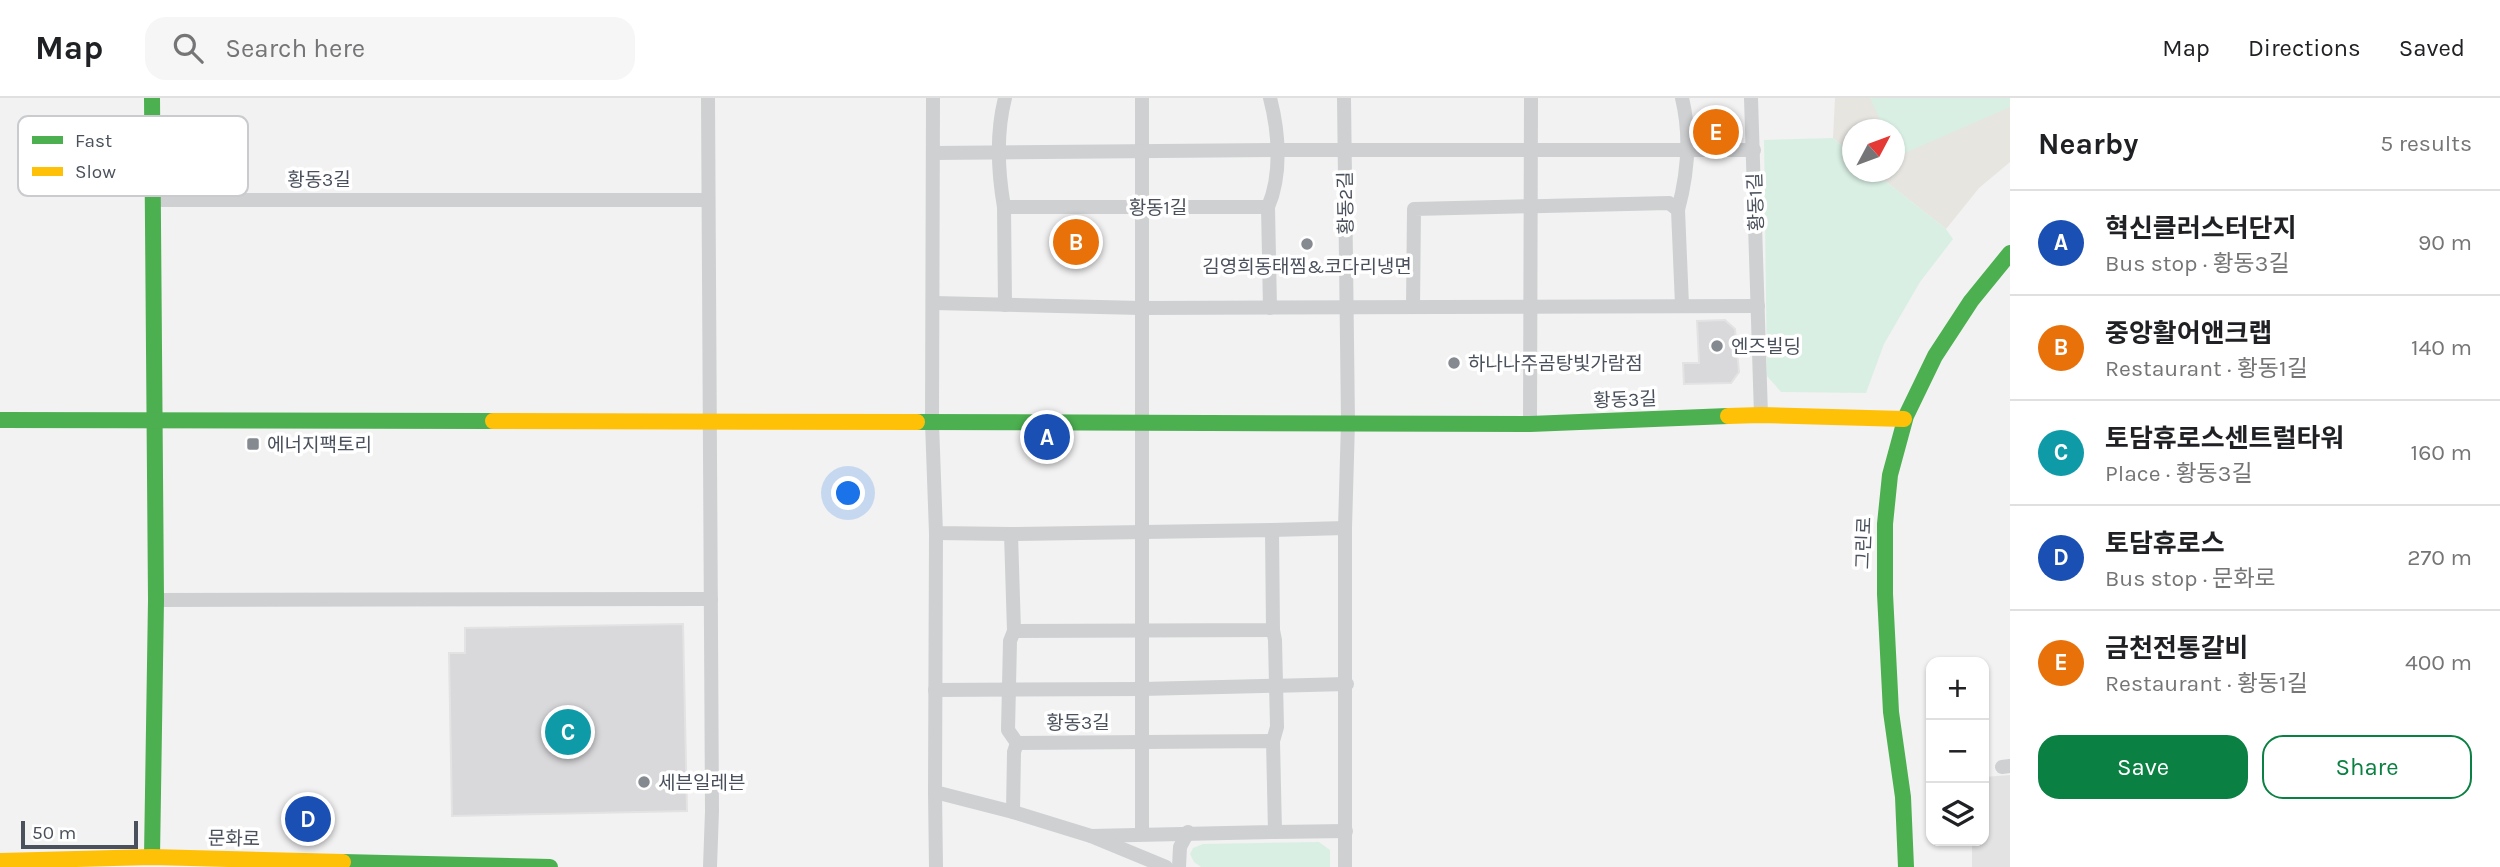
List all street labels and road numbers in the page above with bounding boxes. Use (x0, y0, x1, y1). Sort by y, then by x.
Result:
street label: 황동3길 (287, 169, 351, 191)
street label: 황동2길 (1334, 171, 1358, 235)
street label: 황동1길 (1744, 172, 1768, 232)
street label: 황동1길 (1129, 197, 1187, 219)
street label: 황동3길 (1593, 388, 1657, 412)
street label: 그린로 (1852, 516, 1876, 570)
street label: 황동3길 (1046, 712, 1110, 734)
street label: 문화로 (208, 828, 260, 850)

